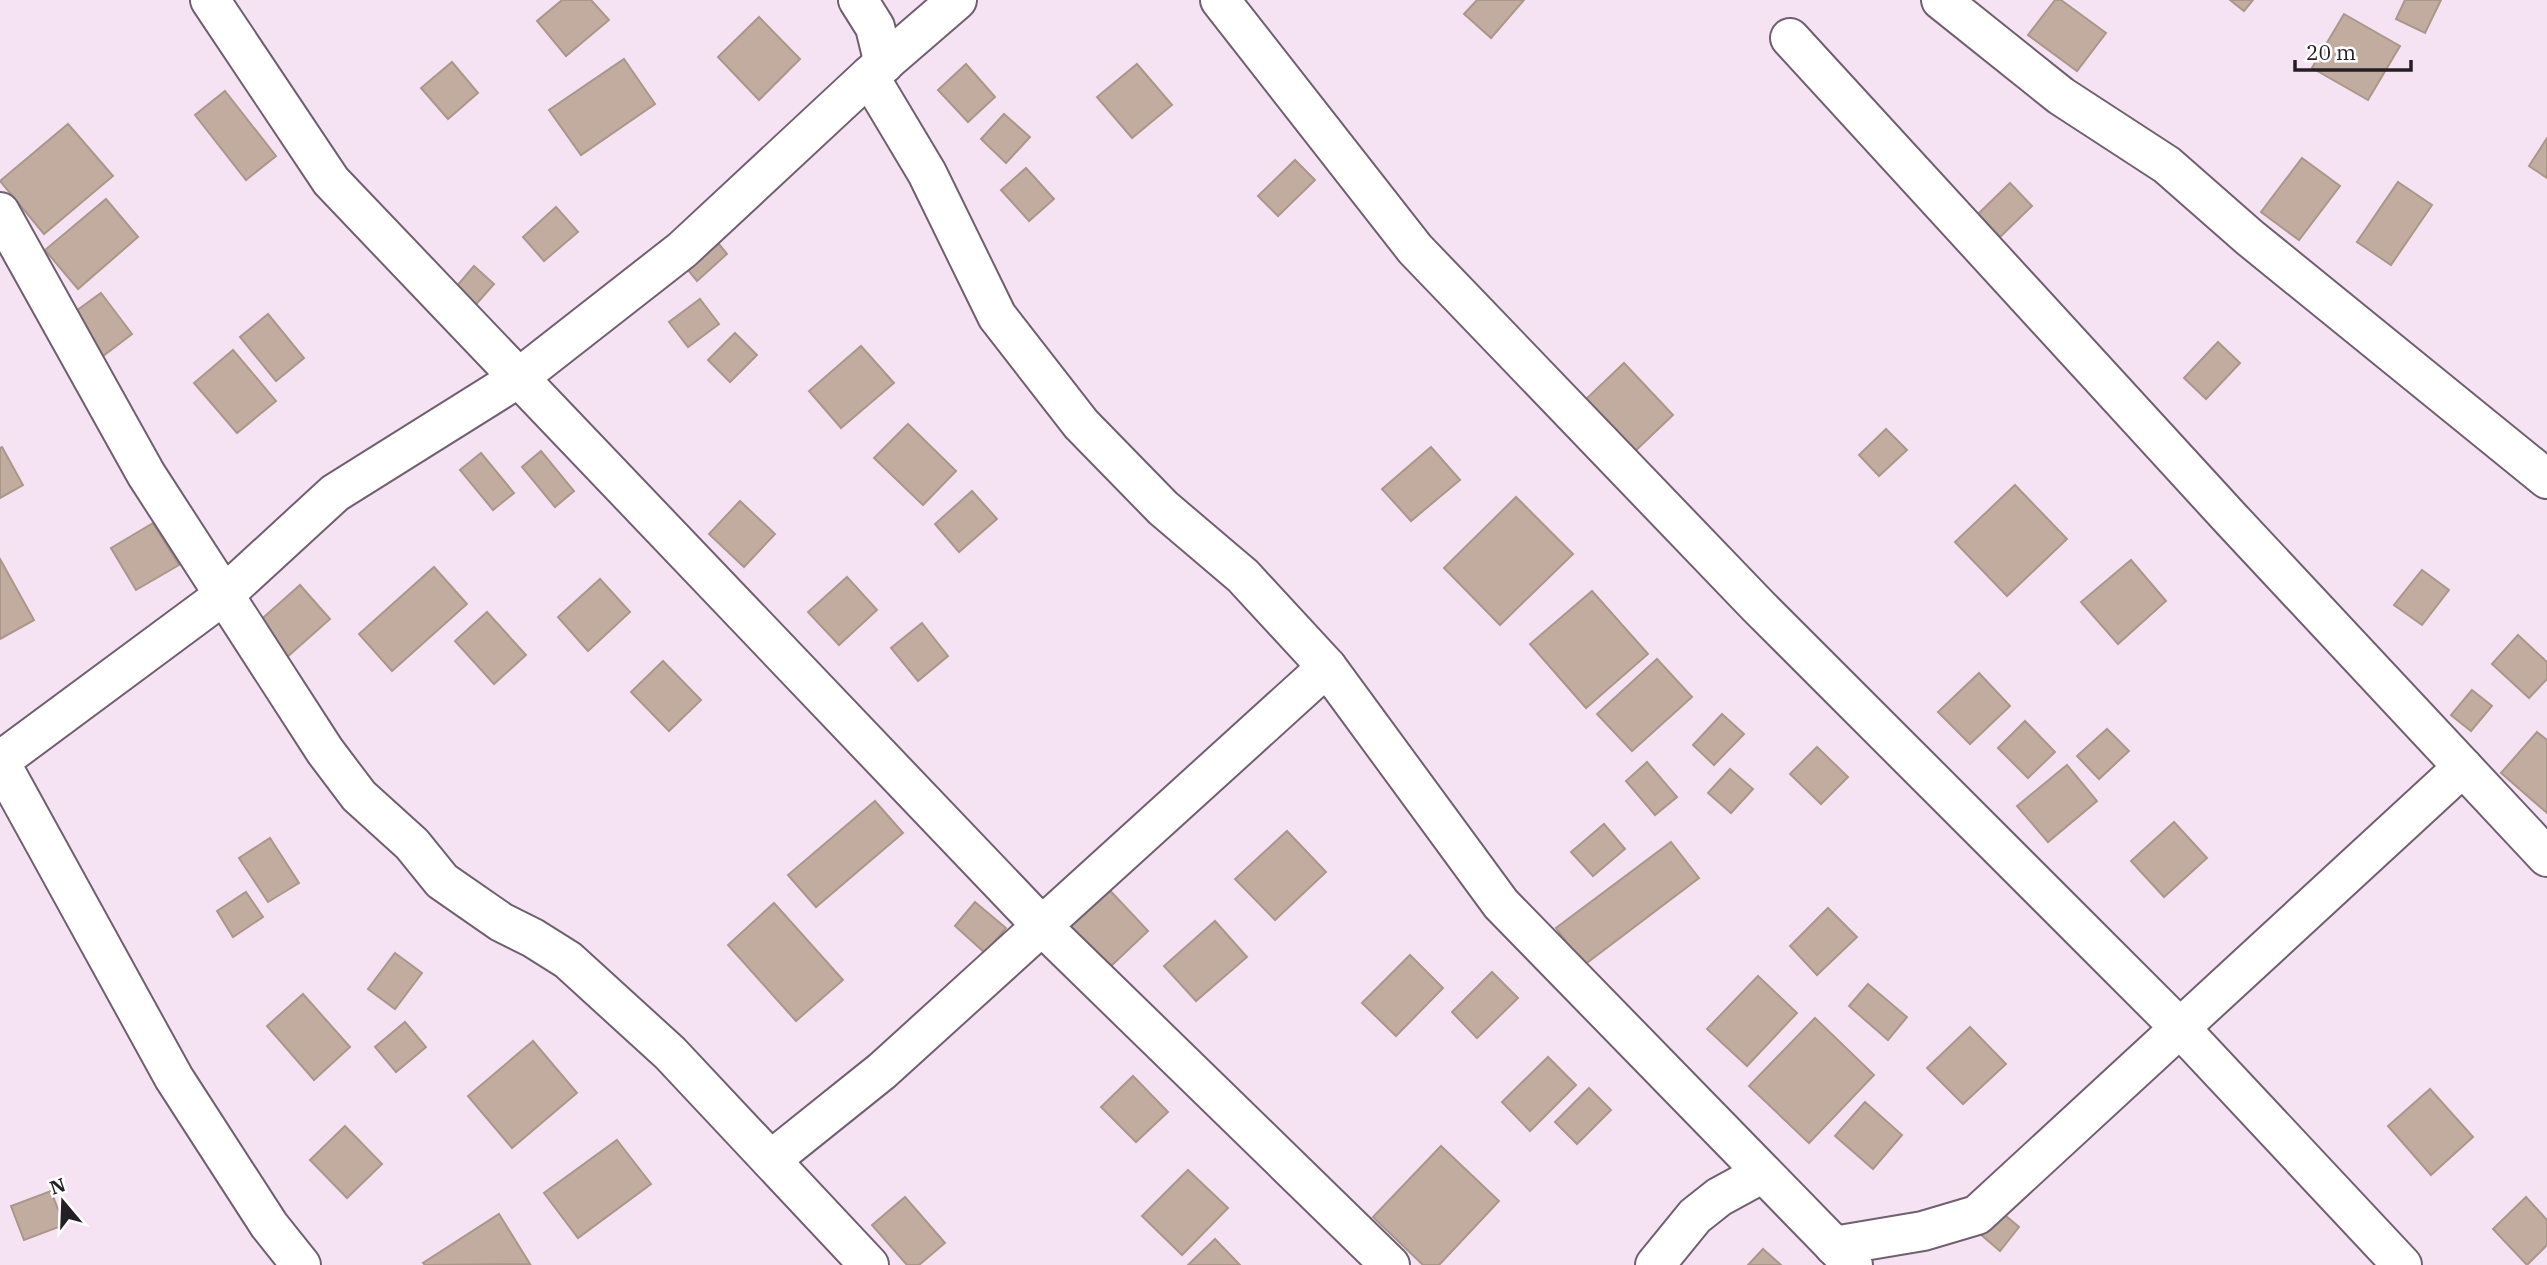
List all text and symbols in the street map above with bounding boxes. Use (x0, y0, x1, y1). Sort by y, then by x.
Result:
scale bar (2295, 28, 2410, 72)
text: 20 m (2306, 38, 2356, 66)
north arrow (28, 1167, 98, 1237)
text: N (46, 1172, 68, 1200)

